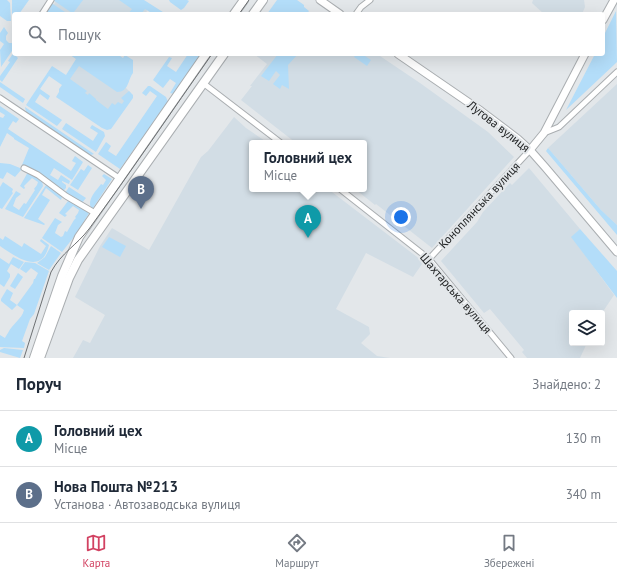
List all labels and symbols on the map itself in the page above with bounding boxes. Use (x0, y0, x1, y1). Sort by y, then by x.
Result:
street label: Лугова вулиця (464, 96, 533, 155)
street label: Коноплянська вулиця (435, 159, 523, 251)
pin: B (128, 176, 154, 209)
pin: A (295, 205, 321, 238)
your location (391, 207, 411, 227)
street label: Шахтарська вулиця (417, 250, 495, 336)

